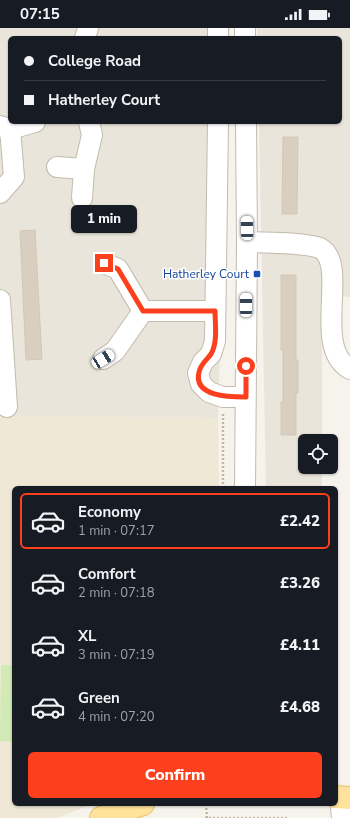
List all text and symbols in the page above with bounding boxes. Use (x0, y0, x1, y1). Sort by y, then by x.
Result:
text: 07:15 (20, 4, 60, 24)
text: College Road (48, 51, 141, 71)
text: Hatherley Court (48, 90, 160, 110)
callout: 1 min (71, 205, 137, 233)
text: 1 min (87, 210, 121, 228)
car (241, 216, 253, 240)
route end (95, 254, 113, 272)
place label: Hatherley Court (163, 266, 250, 282)
marker: Hatherley Court (252, 269, 262, 279)
car (240, 293, 252, 317)
car (90, 348, 116, 370)
route start (237, 357, 255, 375)
map controls (298, 434, 338, 474)
button: locate (298, 434, 338, 474)
text: Economy (78, 502, 141, 522)
icon: car (30, 503, 66, 539)
text: £2.42 (280, 511, 320, 531)
text: 1 min · 07:17 (78, 522, 154, 540)
text: Comfort (78, 564, 135, 584)
icon: car (30, 565, 66, 601)
text: £3.26 (280, 573, 320, 593)
text: 2 min · 07:18 (78, 584, 154, 602)
text: XL (78, 626, 97, 646)
icon: car (30, 627, 66, 663)
text: £4.11 (280, 635, 320, 655)
text: 3 min · 07:19 (78, 646, 154, 664)
text: Green (78, 688, 120, 708)
icon: car (30, 689, 66, 725)
text: £4.68 (280, 697, 320, 717)
text: 4 min · 07:20 (78, 708, 154, 726)
button: Confirm (28, 752, 322, 798)

